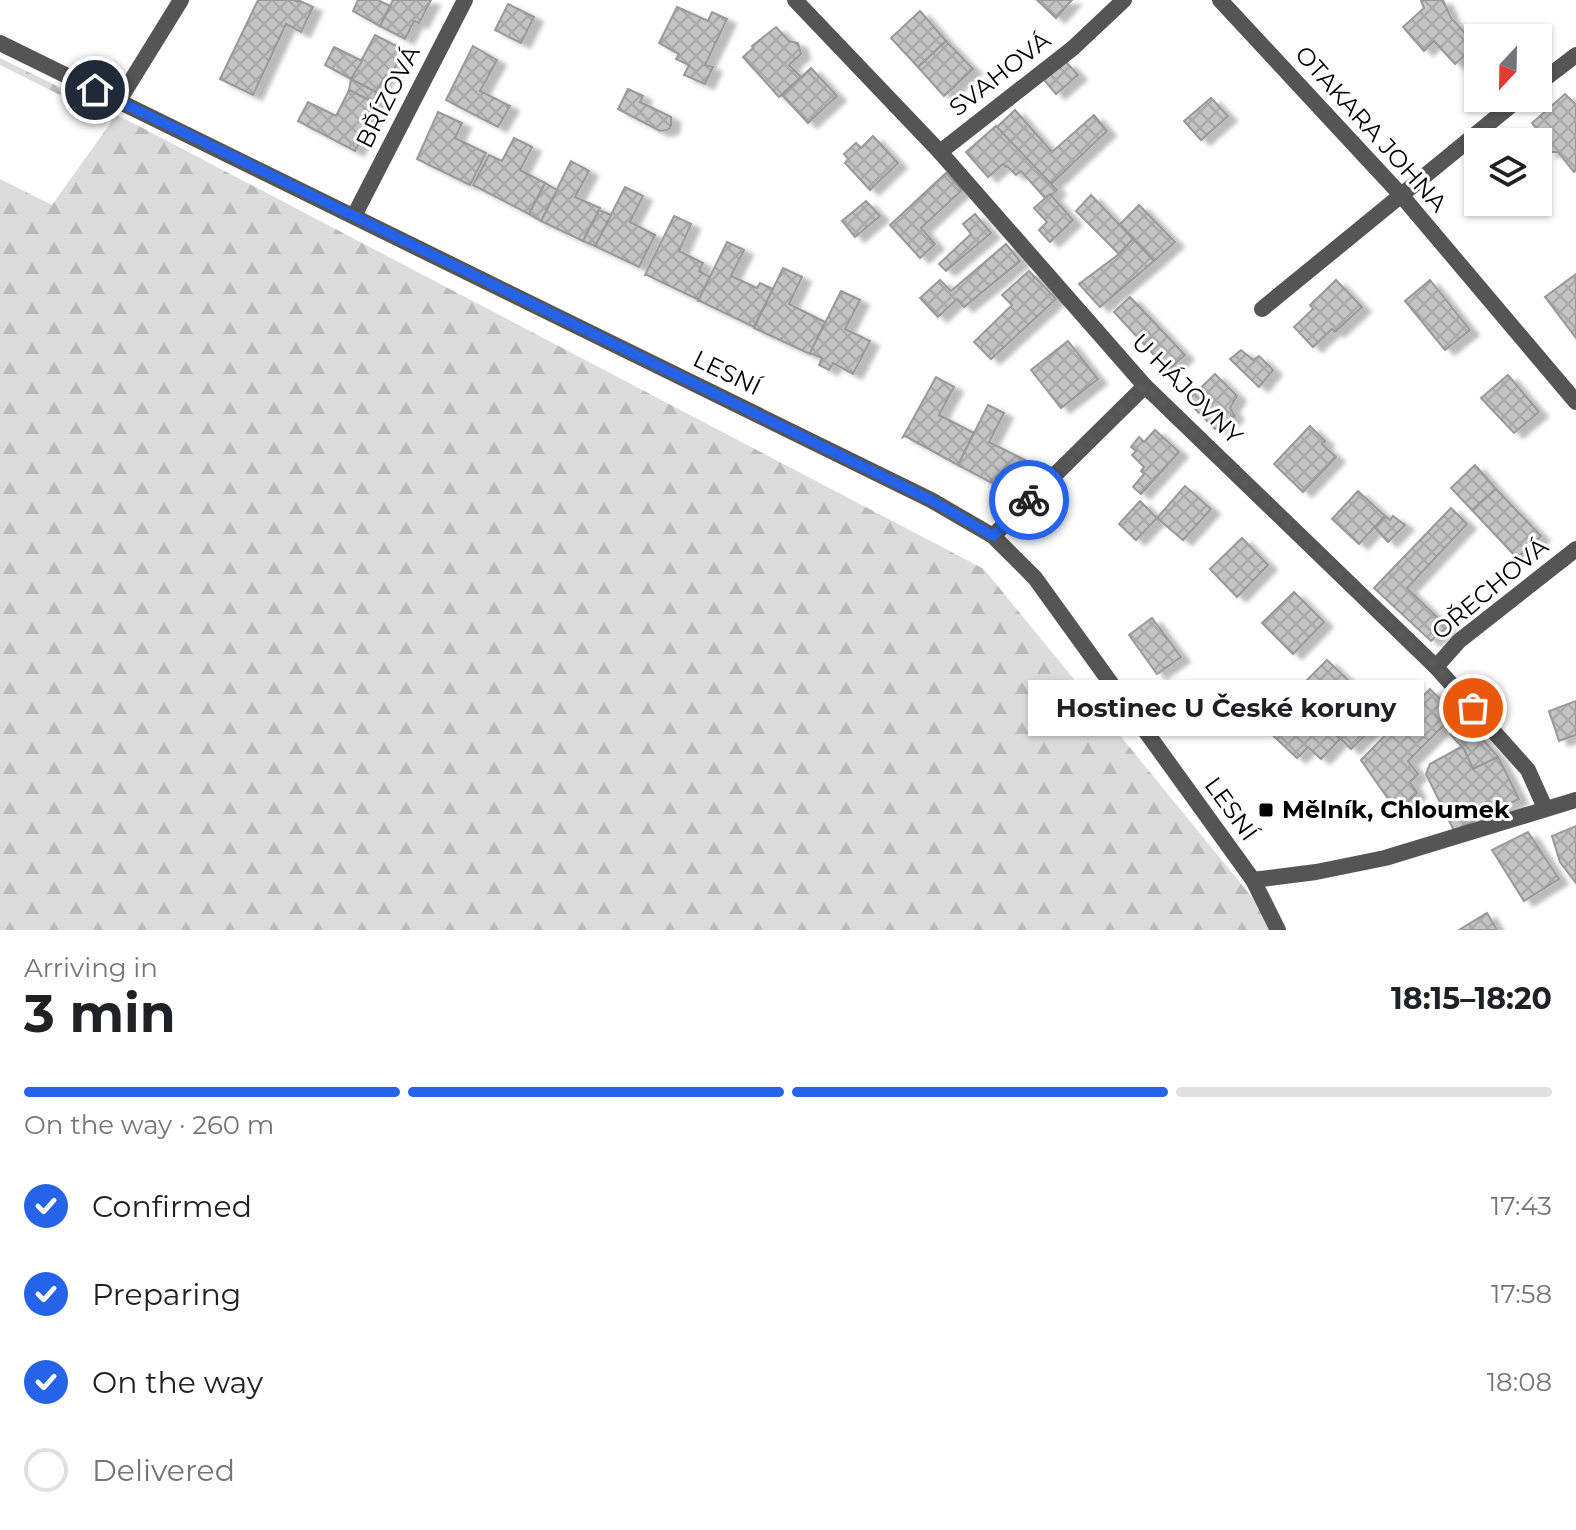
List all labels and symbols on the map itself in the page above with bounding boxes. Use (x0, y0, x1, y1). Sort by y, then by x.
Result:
north arrow (1464, 24, 1552, 112)
street label: SVAHOVÁ (943, 25, 1057, 122)
street label: BŘÍZOVÁ (349, 40, 426, 153)
street label: OTAKARA JOHNA (1289, 40, 1454, 218)
pin (61, 56, 129, 124)
street label: U HÁJOVNY (1126, 327, 1249, 451)
street label: LESNÍ (689, 344, 766, 402)
courier (989, 460, 1069, 540)
street label: OŘECHOVÁ (1426, 531, 1554, 646)
pin (1439, 674, 1507, 742)
callout: Hostinec U České koruny (1029, 680, 1425, 736)
street label: LESNÍ (1199, 771, 1265, 847)
place label: Mělník, Chloumek (1282, 795, 1510, 824)
marker: Mělník, Chloumek (1257, 801, 1275, 819)

